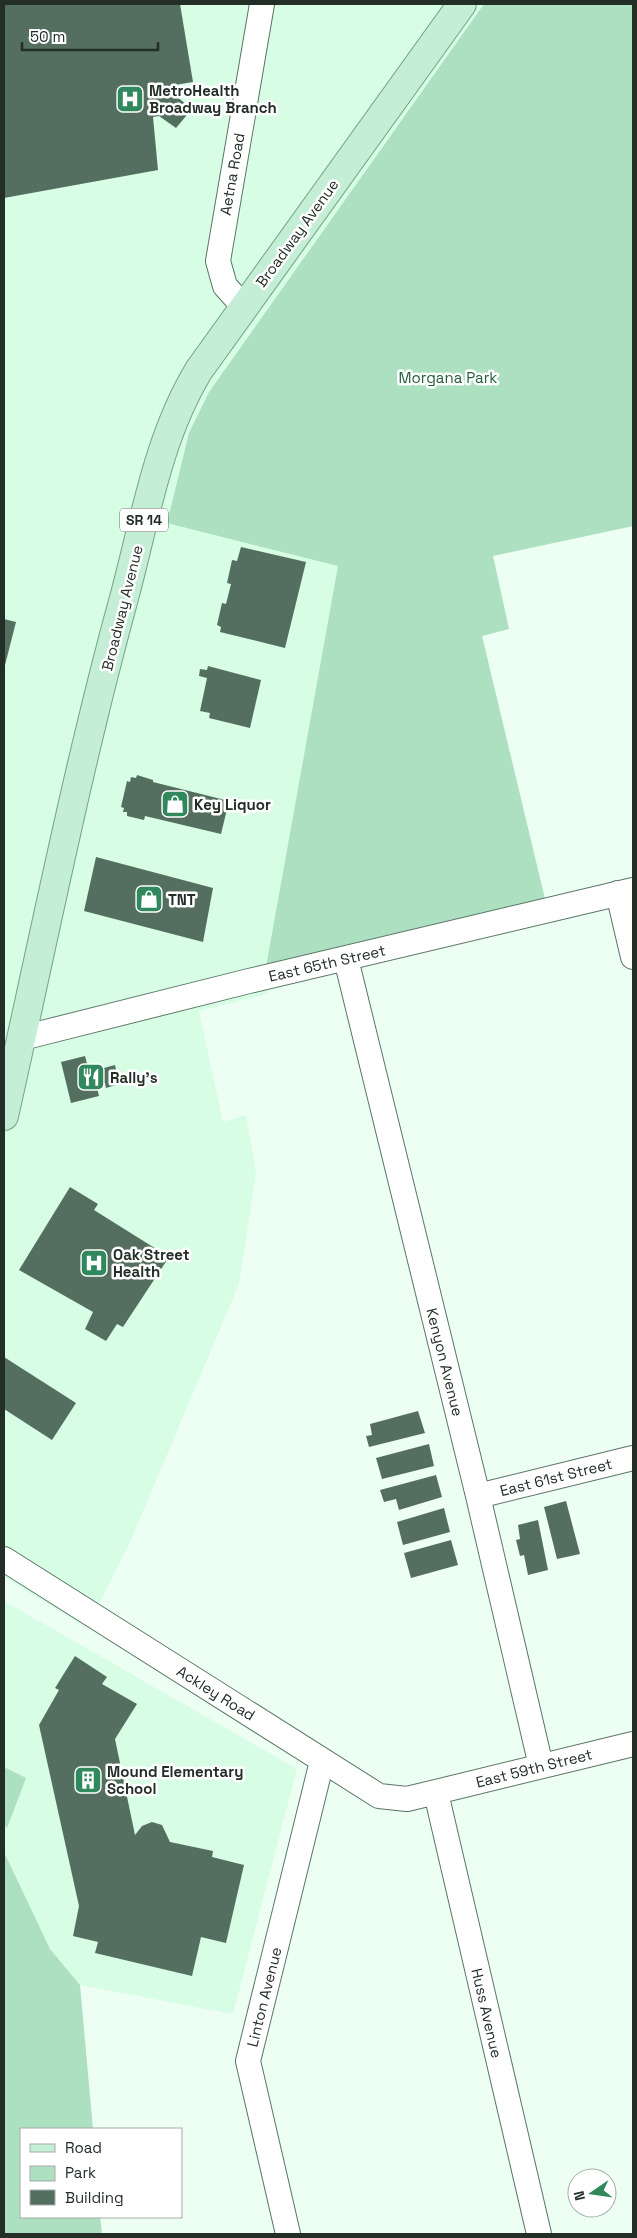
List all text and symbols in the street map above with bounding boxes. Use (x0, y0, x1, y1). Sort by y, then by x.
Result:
scale bar (22, 20, 159, 52)
text: 50 m (30, 27, 65, 46)
place label: MetroHealth Broadway Branch (149, 81, 277, 117)
hospital icon: MetroHealth Broadway Branch (115, 84, 145, 114)
street label: Aetna Road (215, 131, 249, 217)
street label: Broadway Avenue (251, 175, 343, 291)
park label: Morgana Park (399, 368, 497, 387)
road number: SR 14 (120, 508, 168, 532)
street label: Broadway Avenue (97, 543, 147, 673)
shop icon: Key Liquor (160, 789, 190, 819)
place label: Key Liquor (194, 795, 271, 814)
shop icon: TNT (134, 884, 164, 914)
place label: TNT (168, 890, 196, 909)
street label: East 65th Street (267, 940, 387, 986)
restaurant icon: Rally's (76, 1062, 106, 1092)
place label: Rally's (110, 1068, 158, 1087)
place label: Oak Street Health (113, 1245, 190, 1281)
hospital icon: Oak Street Health (79, 1248, 109, 1278)
street label: Kenyon Avenue (422, 1306, 468, 1418)
street label: East 61st Street (498, 1454, 614, 1500)
street label: Ackley Road (173, 1661, 259, 1725)
street label: East 59th Street (474, 1744, 594, 1792)
place label: Mound Elementary School (107, 1762, 243, 1798)
building icon: Mound Elementary School (73, 1765, 103, 1795)
street label: Linton Avenue (242, 1945, 286, 2049)
street label: Huss Avenue (467, 1966, 507, 2060)
legend (20, 2128, 182, 2218)
text: Road (65, 2138, 102, 2157)
text: Park (65, 2163, 96, 2182)
north arrow (567, 2168, 617, 2218)
text: Building (65, 2188, 124, 2207)
text: N (570, 2189, 589, 2203)

